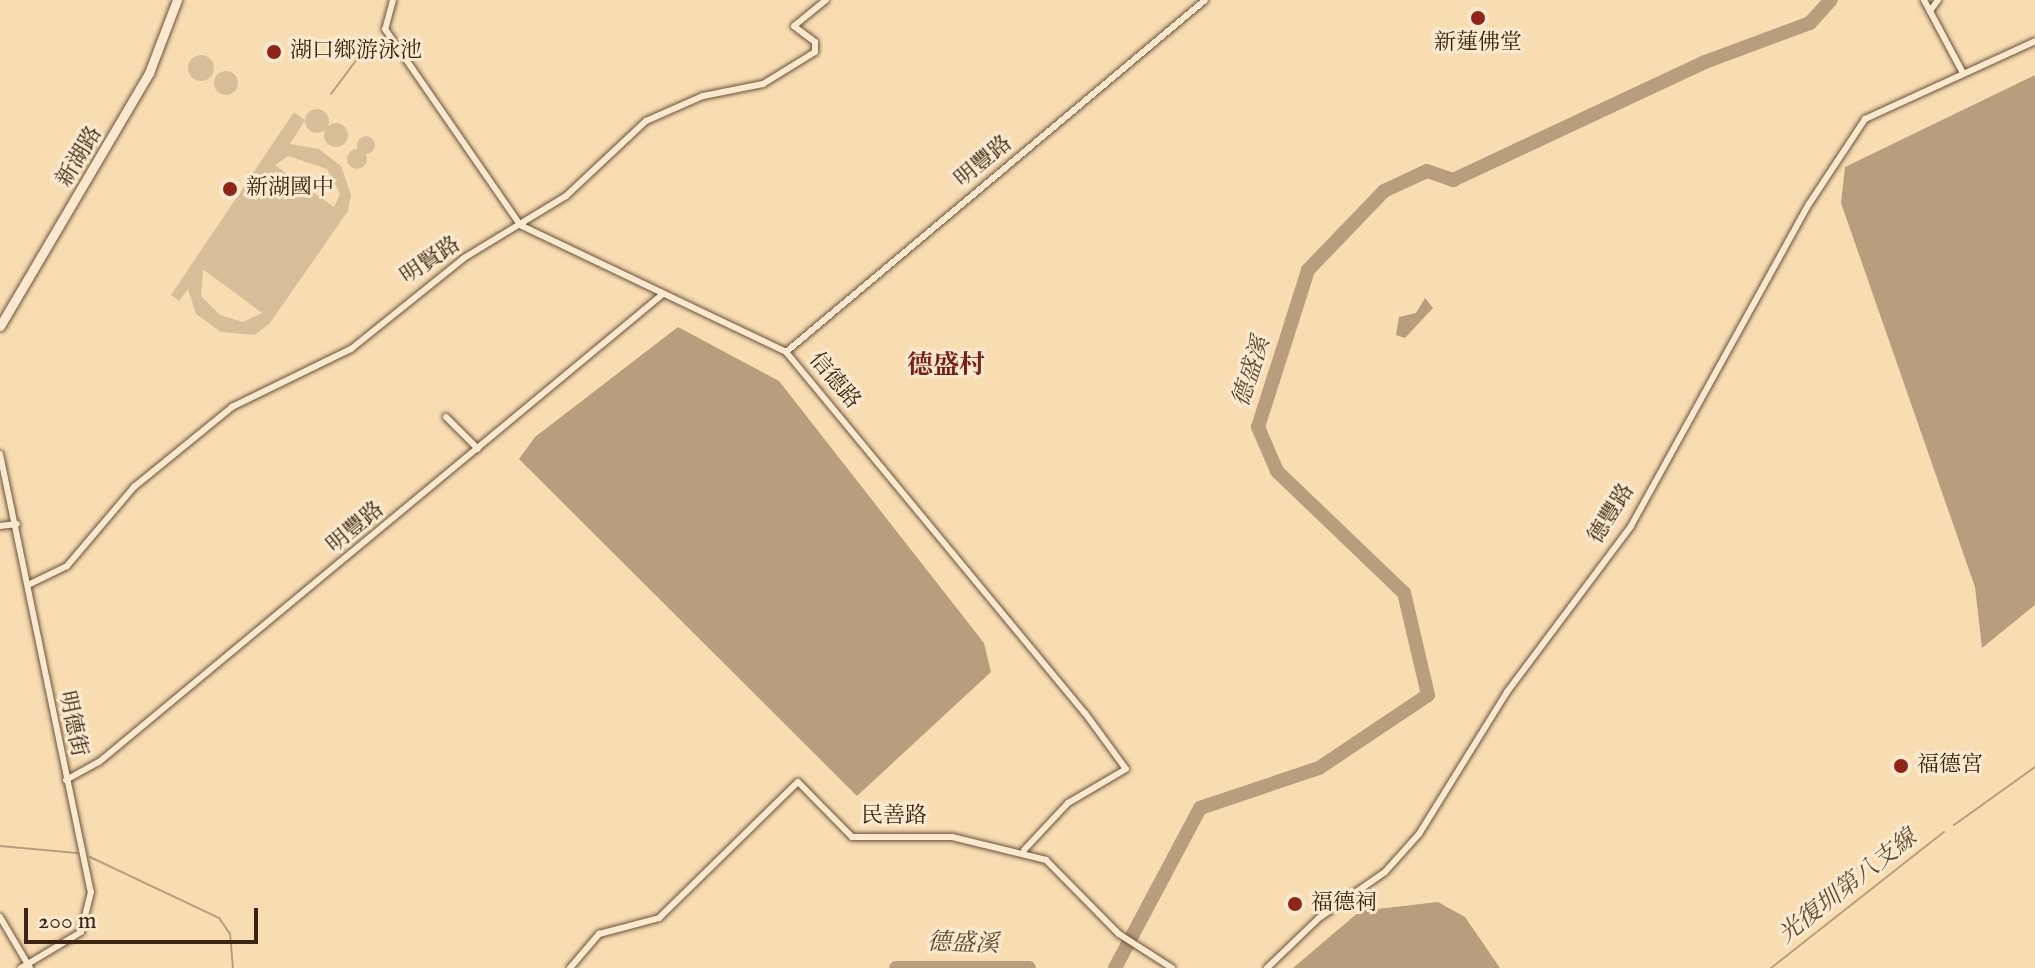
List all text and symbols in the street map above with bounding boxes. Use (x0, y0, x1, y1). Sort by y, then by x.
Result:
marker: 新蓮佛堂 (1469, 9, 1487, 27)
place label: 新蓮佛堂 (1434, 31, 1522, 57)
place label: 湖口鄉游泳池 (290, 39, 422, 65)
marker: 湖口鄉游泳池 (265, 43, 283, 61)
street label: 新湖路 (52, 122, 108, 192)
street label: 明豐路 (950, 131, 1018, 193)
place label: 新湖國中 (246, 176, 334, 202)
marker: 新湖國中 (221, 180, 239, 198)
street label: 明賢路 (396, 232, 466, 290)
water label: 德盛溪 (1227, 333, 1277, 411)
street label: 信德路 (803, 347, 865, 415)
district label: 德盛村 (907, 350, 985, 382)
street label: 德豐路 (1583, 479, 1641, 549)
street label: 明豐路 (322, 497, 390, 559)
street label: 明德街 (52, 689, 92, 759)
place label: 福德宮 (1917, 753, 1983, 779)
marker: 福德宮 (1892, 757, 1910, 775)
street label: 民善路 (861, 804, 927, 830)
water label: 光復圳第八支線 (1773, 824, 1923, 950)
place label: 福德祠 (1311, 891, 1377, 917)
scale bar (28, 892, 262, 942)
marker: 福德祠 (1286, 895, 1304, 913)
text: 200 m (38, 906, 97, 937)
water label: 德盛溪 (927, 928, 999, 960)

